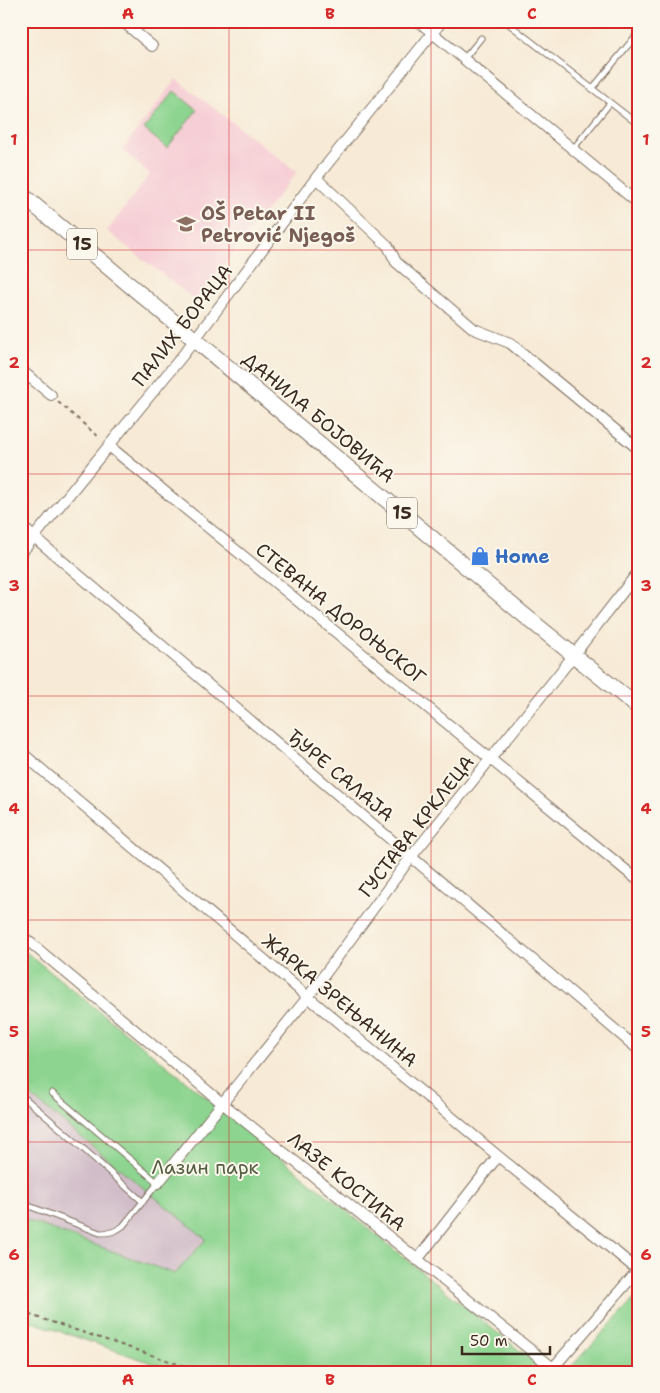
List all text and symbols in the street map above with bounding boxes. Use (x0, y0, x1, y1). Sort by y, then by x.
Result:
text: A (122, 3, 134, 24)
text: B (325, 3, 335, 24)
text: C (527, 3, 537, 24)
text: 1 (10, 129, 18, 150)
text: 1 (642, 129, 650, 150)
place label: OŠ Petar II Petrović Njegoš (201, 200, 355, 248)
school or university icon: OŠ Petar II Petrović Njegoš (175, 213, 197, 235)
road number: 15 (67, 228, 97, 260)
street label: ПАЛИХ БОРАЦА (127, 259, 238, 392)
street label: ДАНИЛА БОЈОВИЋА (237, 346, 400, 489)
text: 2 (8, 352, 20, 373)
text: 2 (640, 352, 652, 373)
road number: 15 (387, 498, 417, 528)
street label: СТЕВАНА ДОРОЊСКОГ (251, 537, 432, 690)
place label: Home (495, 544, 550, 569)
shop icon: Home (469, 545, 491, 567)
text: 3 (8, 575, 20, 596)
text: 3 (640, 575, 652, 596)
street label: ЂУРЕ САЛАЈА (282, 724, 399, 827)
street label: ГУСТАВА КРКЛЕЦА (353, 750, 480, 903)
text: 4 (8, 798, 20, 819)
text: 4 (640, 798, 652, 819)
street label: ЖАРКА ЗРЕЊАНИНА (257, 928, 423, 1073)
text: 5 (9, 1021, 19, 1042)
text: 5 (641, 1021, 651, 1042)
street label: ЛАЗЕ КОСТИЋА (283, 1126, 411, 1237)
park label: Лазин парк (151, 1155, 259, 1180)
text: 6 (8, 1244, 20, 1265)
text: 6 (640, 1244, 652, 1265)
scale bar (462, 1323, 550, 1355)
text: 50 m (470, 1331, 508, 1351)
text: A (122, 1369, 134, 1390)
text: B (325, 1369, 335, 1390)
text: C (527, 1369, 537, 1390)

